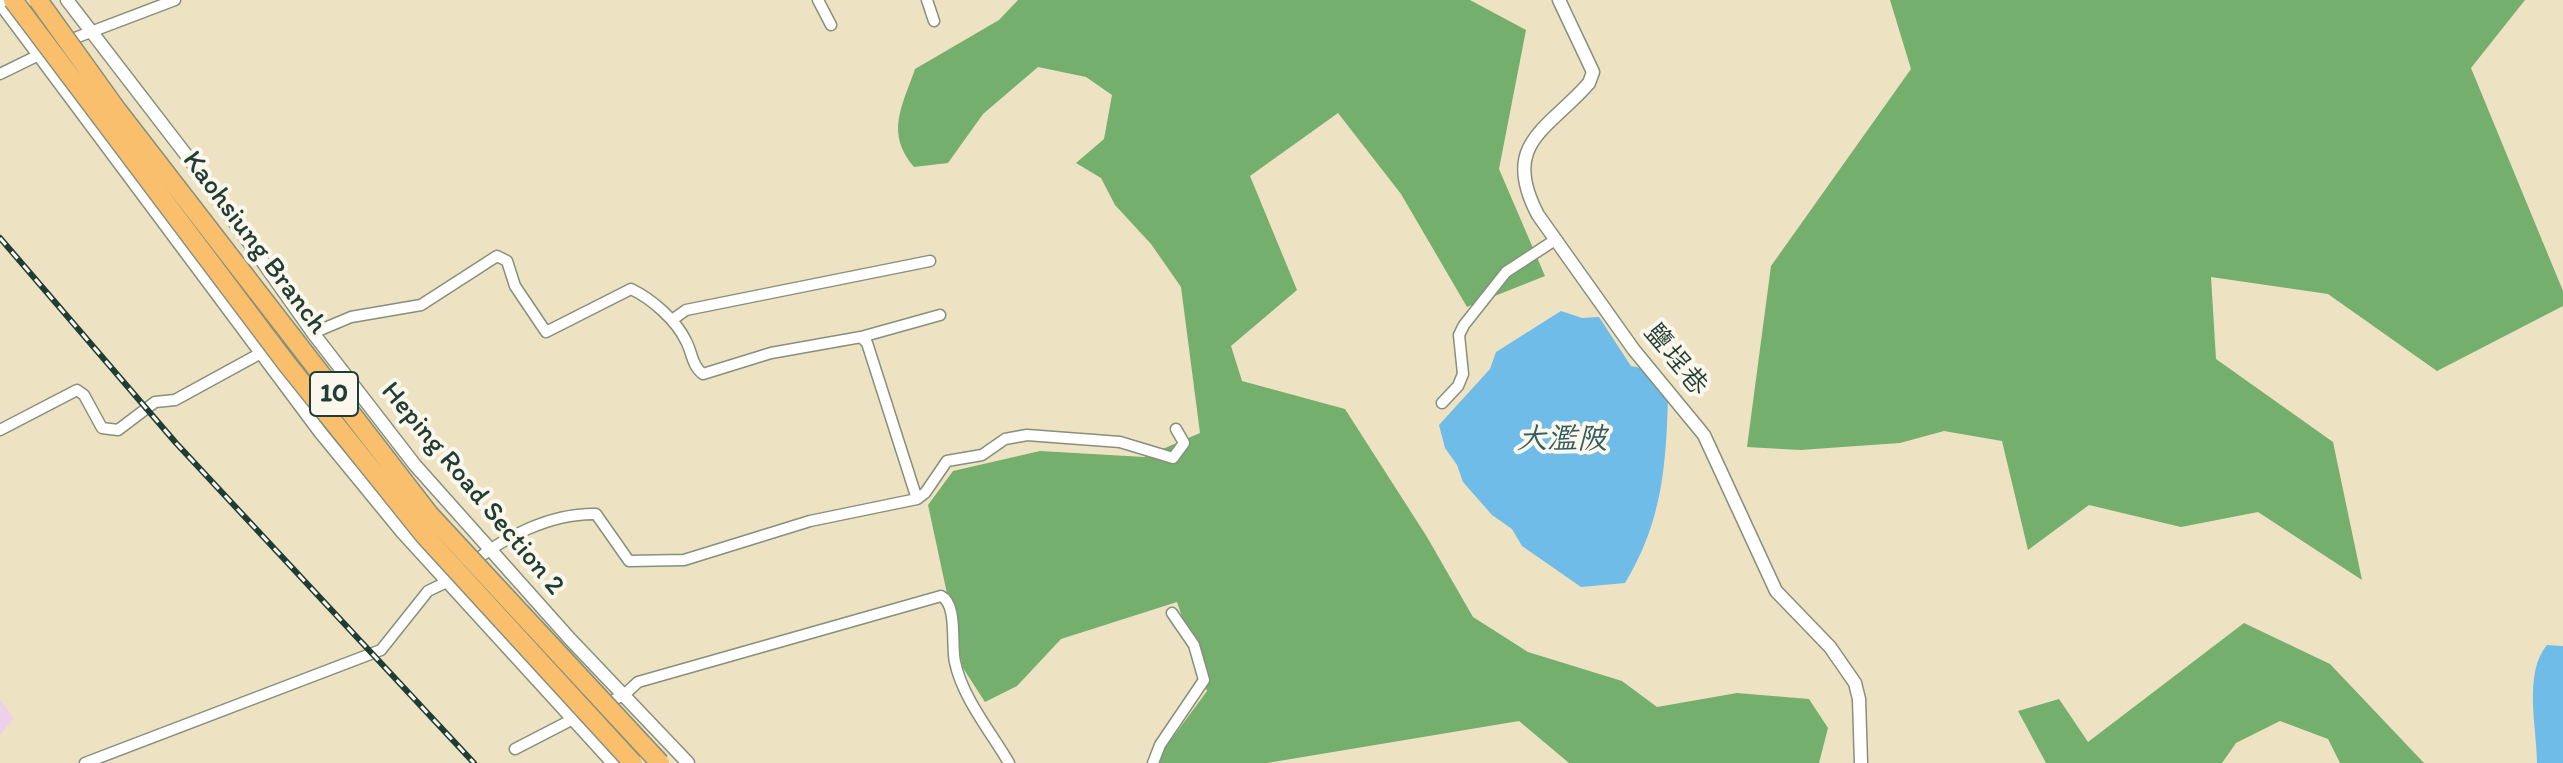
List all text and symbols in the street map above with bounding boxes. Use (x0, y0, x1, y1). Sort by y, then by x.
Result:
street label: Kaohsiung Branch (174, 145, 334, 341)
street label: 鹽埕巷 (1636, 317, 1714, 403)
road number: 10 (310, 372, 358, 416)
street label: Heping Road Section 2 (373, 376, 571, 602)
water label: 大濫陂 (1517, 422, 1607, 458)

